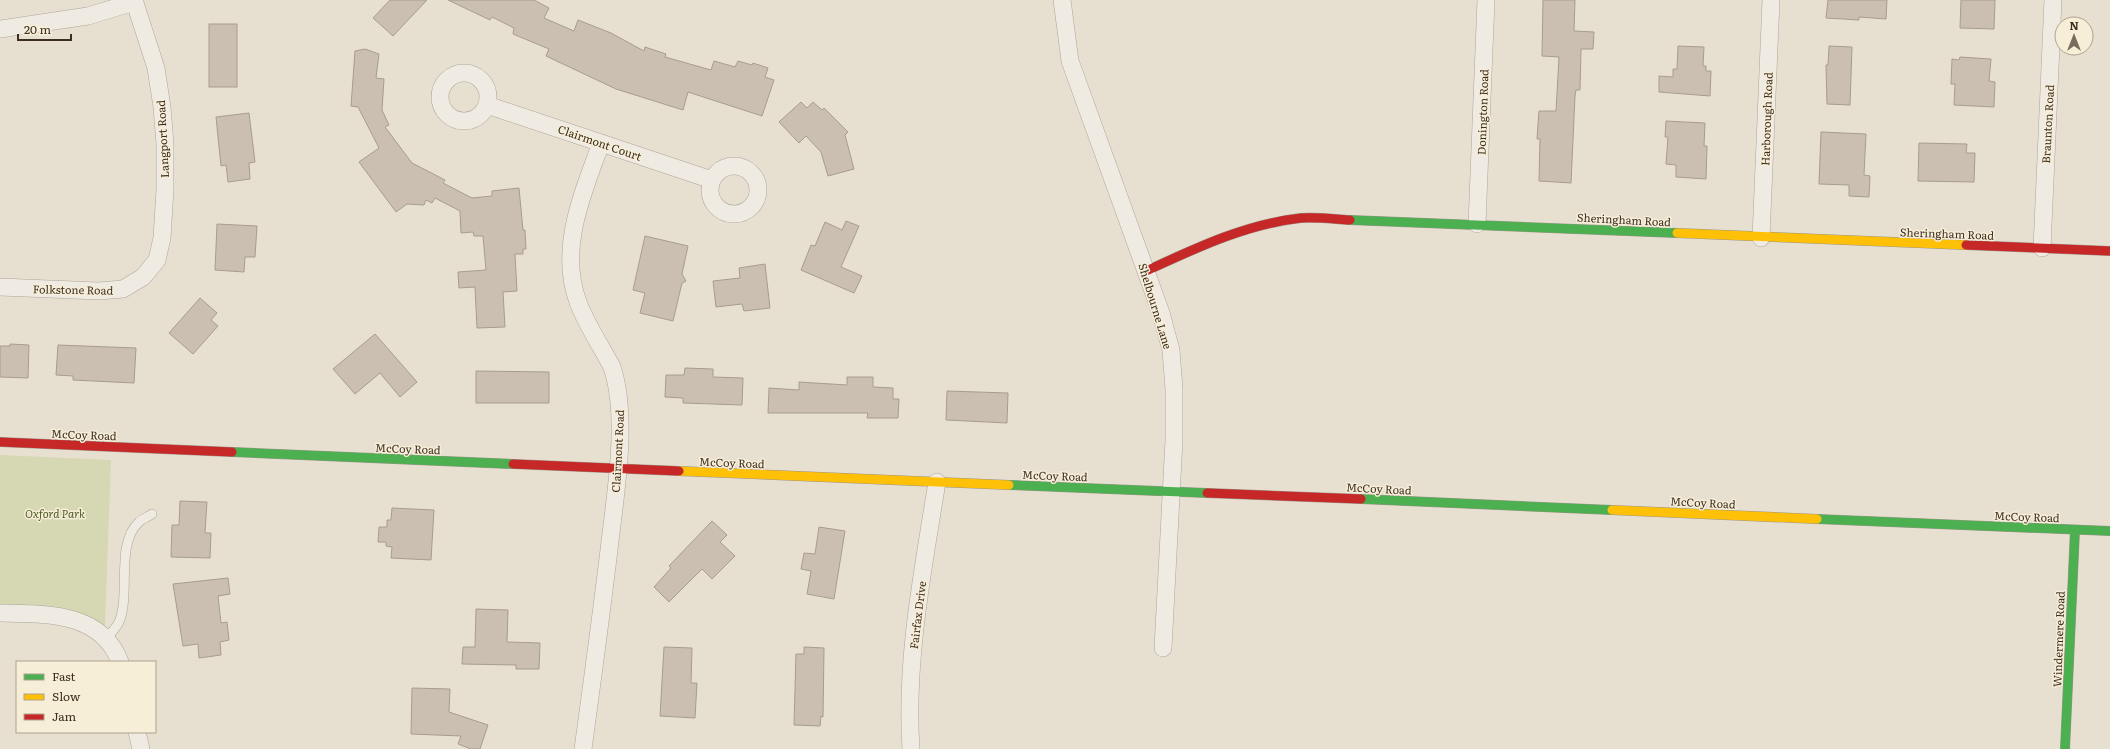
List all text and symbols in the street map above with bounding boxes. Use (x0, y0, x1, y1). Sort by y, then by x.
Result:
scale bar (18, 16, 71, 42)
north arrow (2054, 16, 2094, 56)
text: N (2069, 17, 2079, 33)
text: 20 m (24, 20, 51, 38)
street label: Donington Road (1473, 68, 1492, 155)
street label: Harborough Road (1756, 72, 1776, 166)
street label: Braunton Road (2037, 84, 2057, 164)
street label: Langport Road (152, 99, 172, 178)
street label: Clairmont Court (556, 120, 644, 164)
street label: Sheringham Road (1577, 209, 1672, 229)
street label: Sheringham Road (1900, 223, 1995, 243)
street label: Shelbourne Lane (1135, 261, 1177, 351)
street label: Folkstone Road (33, 280, 114, 298)
street label: Clairmont Road (607, 409, 627, 493)
street label: McCoy Road (51, 425, 117, 443)
street label: McCoy Road (375, 439, 441, 457)
street label: McCoy Road (699, 453, 765, 471)
street label: McCoy Road (1022, 466, 1088, 484)
street label: McCoy Road (1346, 478, 1412, 498)
street label: McCoy Road (1670, 492, 1736, 512)
park label: Oxford Park (25, 505, 85, 521)
street label: McCoy Road (1994, 507, 2060, 525)
street label: Fairfax Drive (905, 580, 929, 650)
street label: Windermere Road (2048, 590, 2068, 687)
legend (16, 661, 156, 733)
text: Fast (52, 667, 76, 685)
text: Slow (52, 687, 81, 705)
text: Jam (52, 707, 77, 725)

